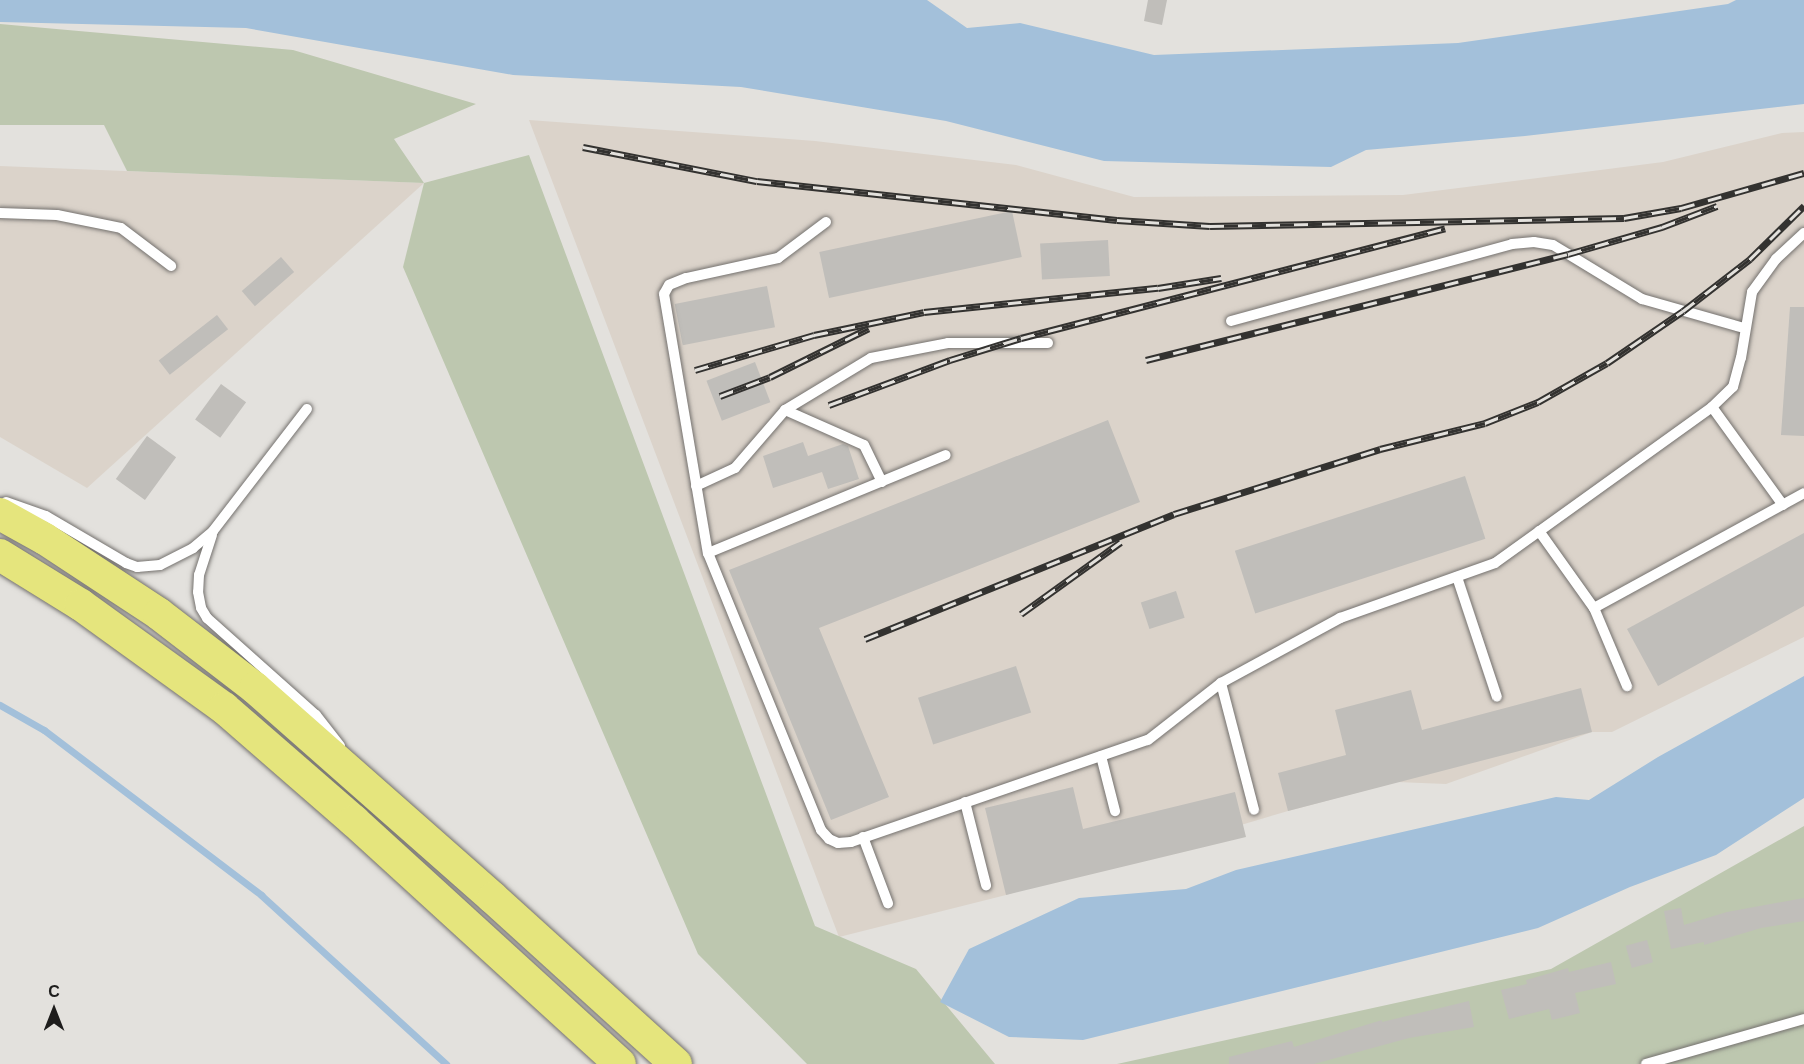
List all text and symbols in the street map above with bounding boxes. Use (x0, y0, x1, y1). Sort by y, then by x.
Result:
north arrow (24, 980, 84, 1040)
text: С (48, 982, 60, 1001)

